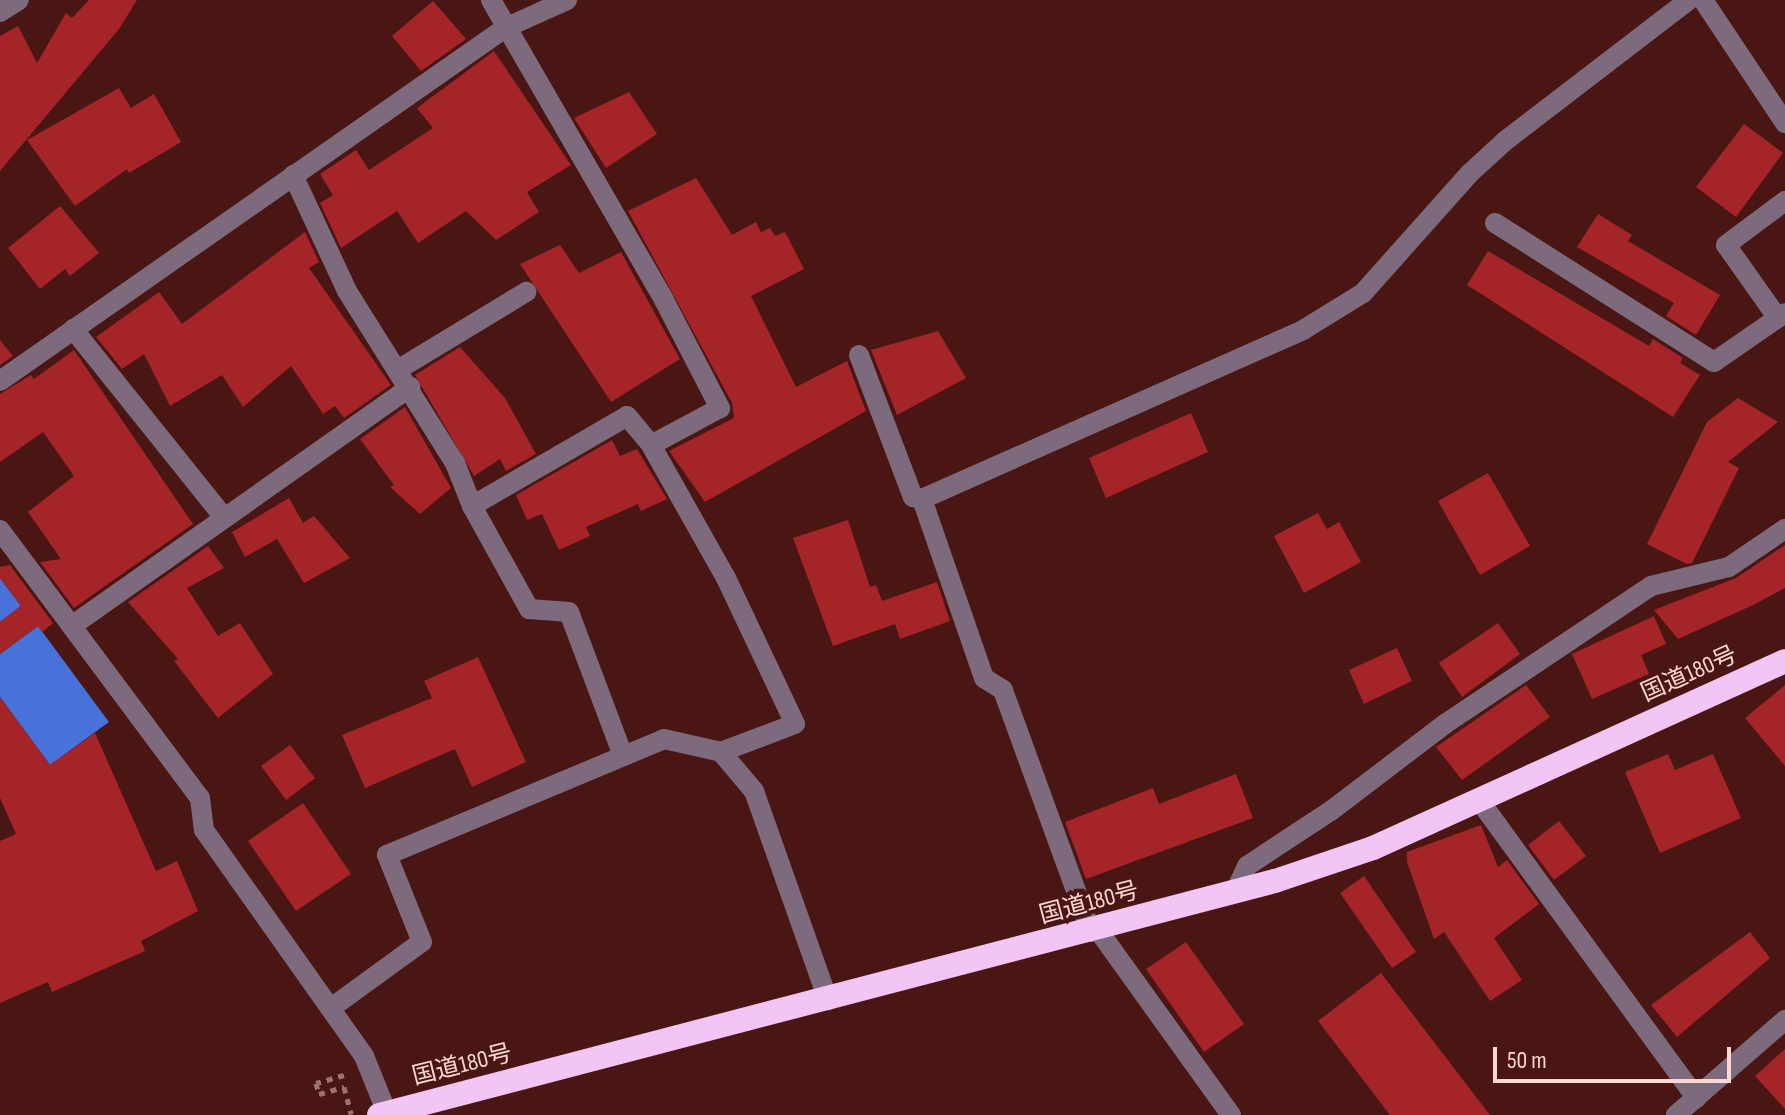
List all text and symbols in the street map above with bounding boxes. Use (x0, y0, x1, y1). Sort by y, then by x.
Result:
street label: 国道180号 (1637, 640, 1741, 708)
street label: 国道180号 (1036, 876, 1142, 930)
scale bar (1497, 1031, 1735, 1081)
street label: 国道180号 (409, 1039, 515, 1091)
text: 50 m (1507, 1046, 1547, 1075)

